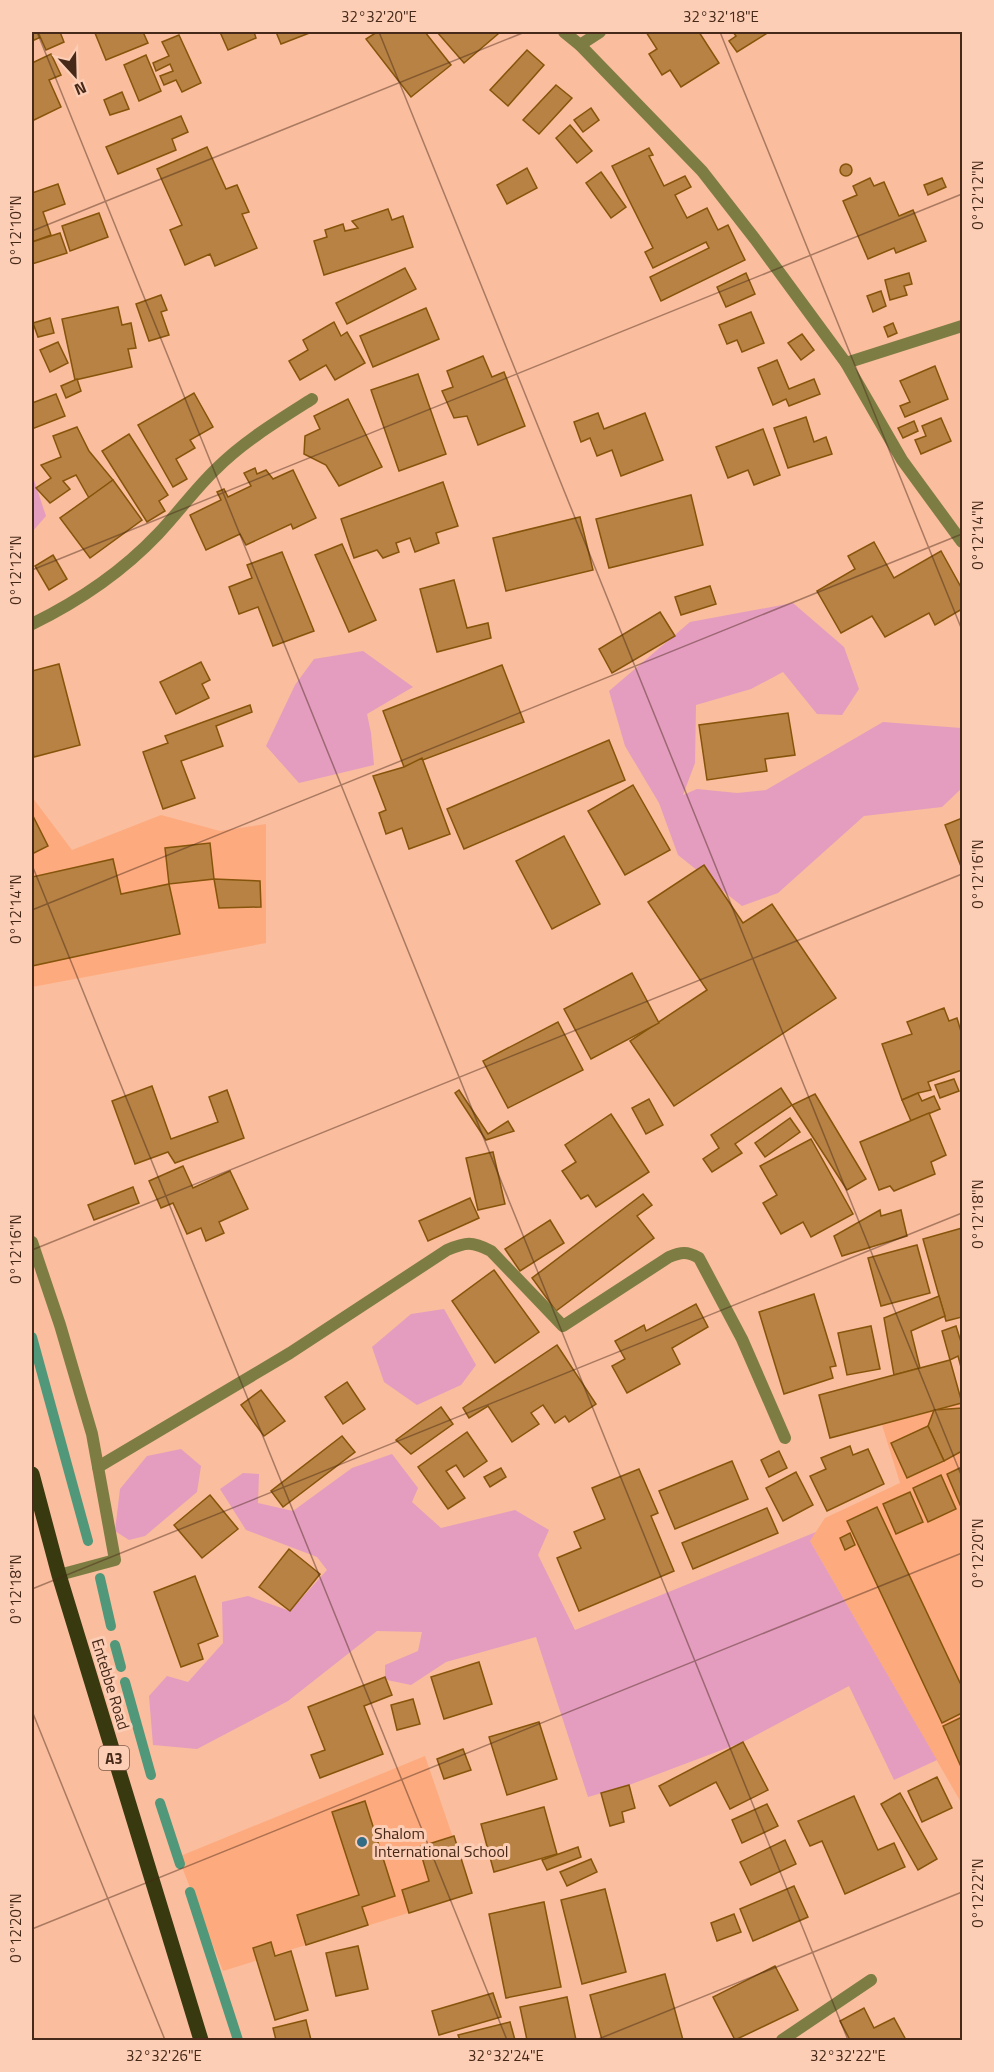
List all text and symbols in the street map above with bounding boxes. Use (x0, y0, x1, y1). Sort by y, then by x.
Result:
text: 32°32'20"E (341, 5, 417, 28)
text: 32°32'18"E (683, 5, 759, 28)
north arrow (45, 45, 105, 105)
text: N (71, 76, 90, 102)
text: 0°12'12"N (966, 160, 989, 230)
text: 0°12'10"N (4, 195, 27, 265)
text: 0°12'14"N (966, 500, 989, 570)
text: 0°12'12"N (4, 535, 27, 605)
text: 0°12'16"N (966, 839, 989, 909)
text: 0°12'14"N (4, 874, 27, 944)
text: 0°12'18"N (966, 1179, 989, 1249)
text: 0°12'16"N (4, 1214, 27, 1284)
text: 0°12'20"N (966, 1518, 989, 1588)
text: 0°12'18"N (4, 1554, 27, 1624)
street label: Entebbe Road (86, 1635, 136, 1733)
road number: A3 (99, 1746, 129, 1770)
place label: Shalom International School (374, 1821, 509, 1863)
marker: Shalom International School (355, 1835, 369, 1849)
text: 0°12'22"N (966, 1858, 989, 1928)
text: 0°12'20"N (4, 1893, 27, 1963)
text: 32°32'26"E (126, 2044, 202, 2067)
text: 32°32'24"E (468, 2044, 544, 2067)
text: 32°32'22"E (810, 2044, 886, 2067)

